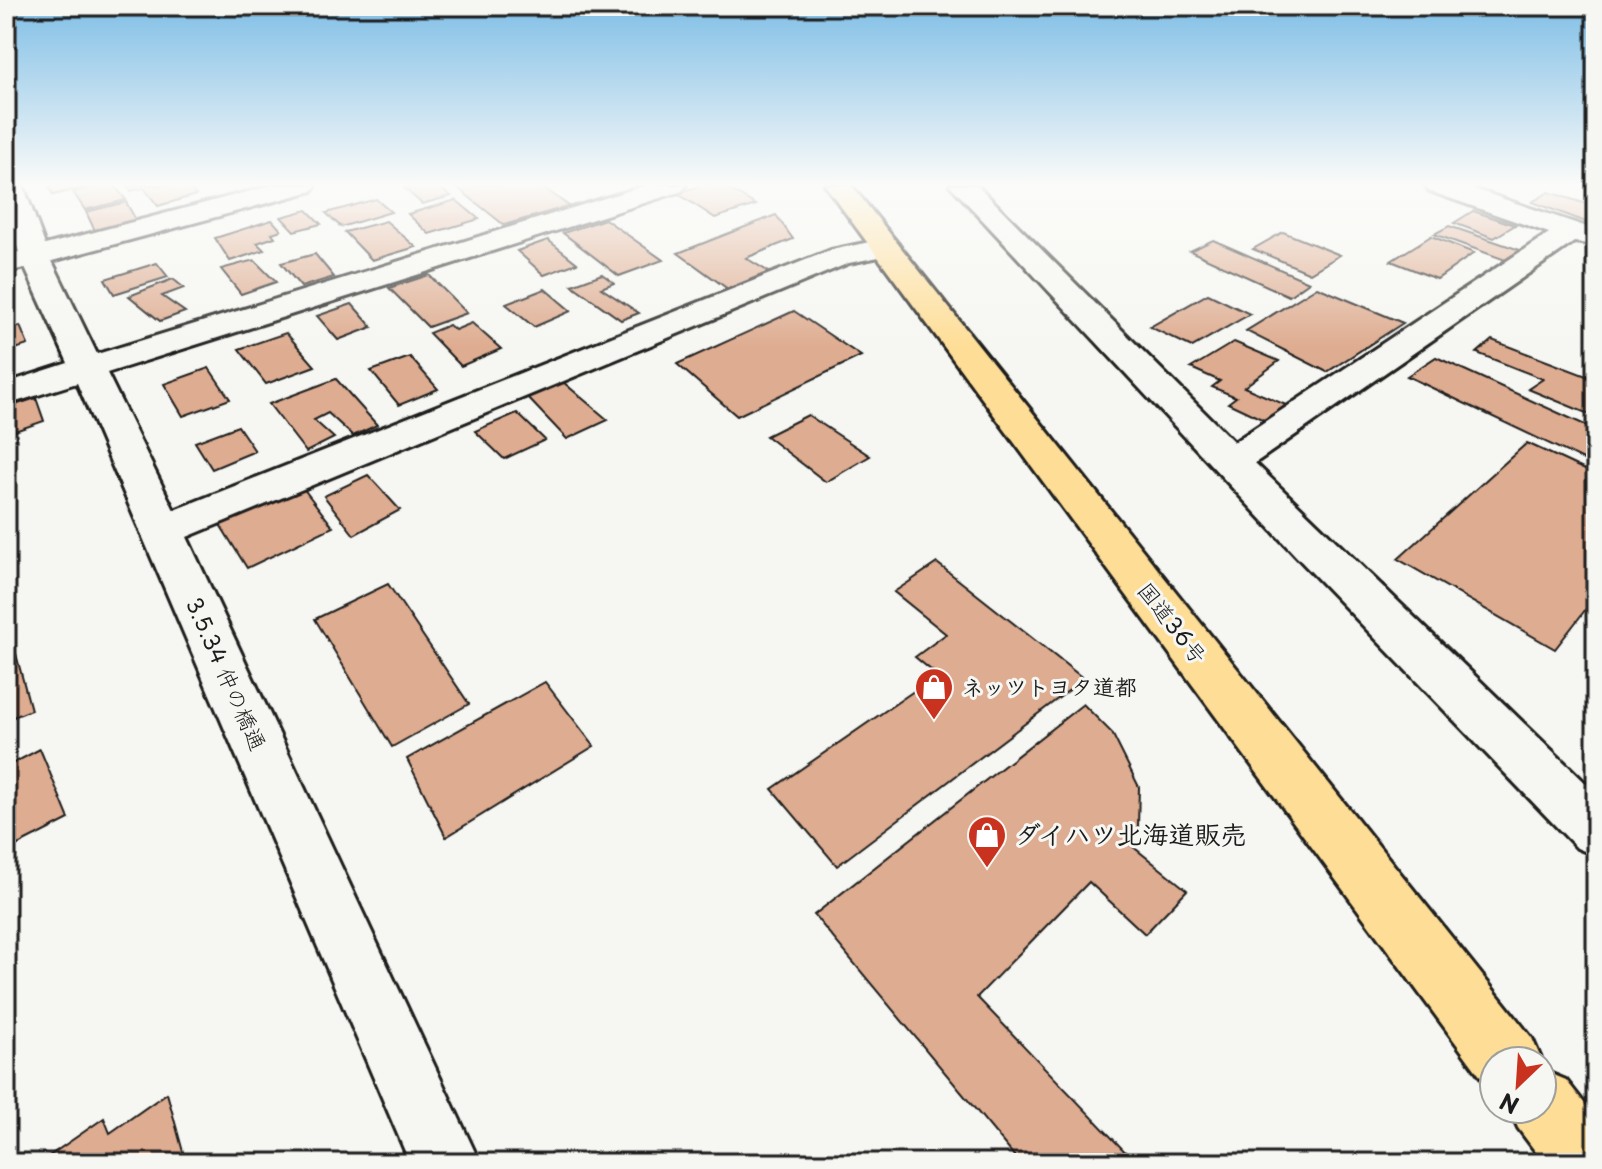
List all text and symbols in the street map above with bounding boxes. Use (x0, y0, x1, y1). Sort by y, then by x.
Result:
street label: 国道36号 (1131, 574, 1216, 670)
street label: 3.5.34 仲の橋通 (179, 592, 276, 755)
shop icon: ネッツトヨタ道都 (913, 666, 955, 721)
place label: ネッツトヨタ道都 (962, 669, 1137, 702)
shop icon: ダイハツ北海道販売 (966, 814, 1008, 869)
place label: ダイハツ北海道販売 (1015, 814, 1246, 853)
north arrow (1478, 1045, 1558, 1125)
text: N (1494, 1086, 1524, 1123)

